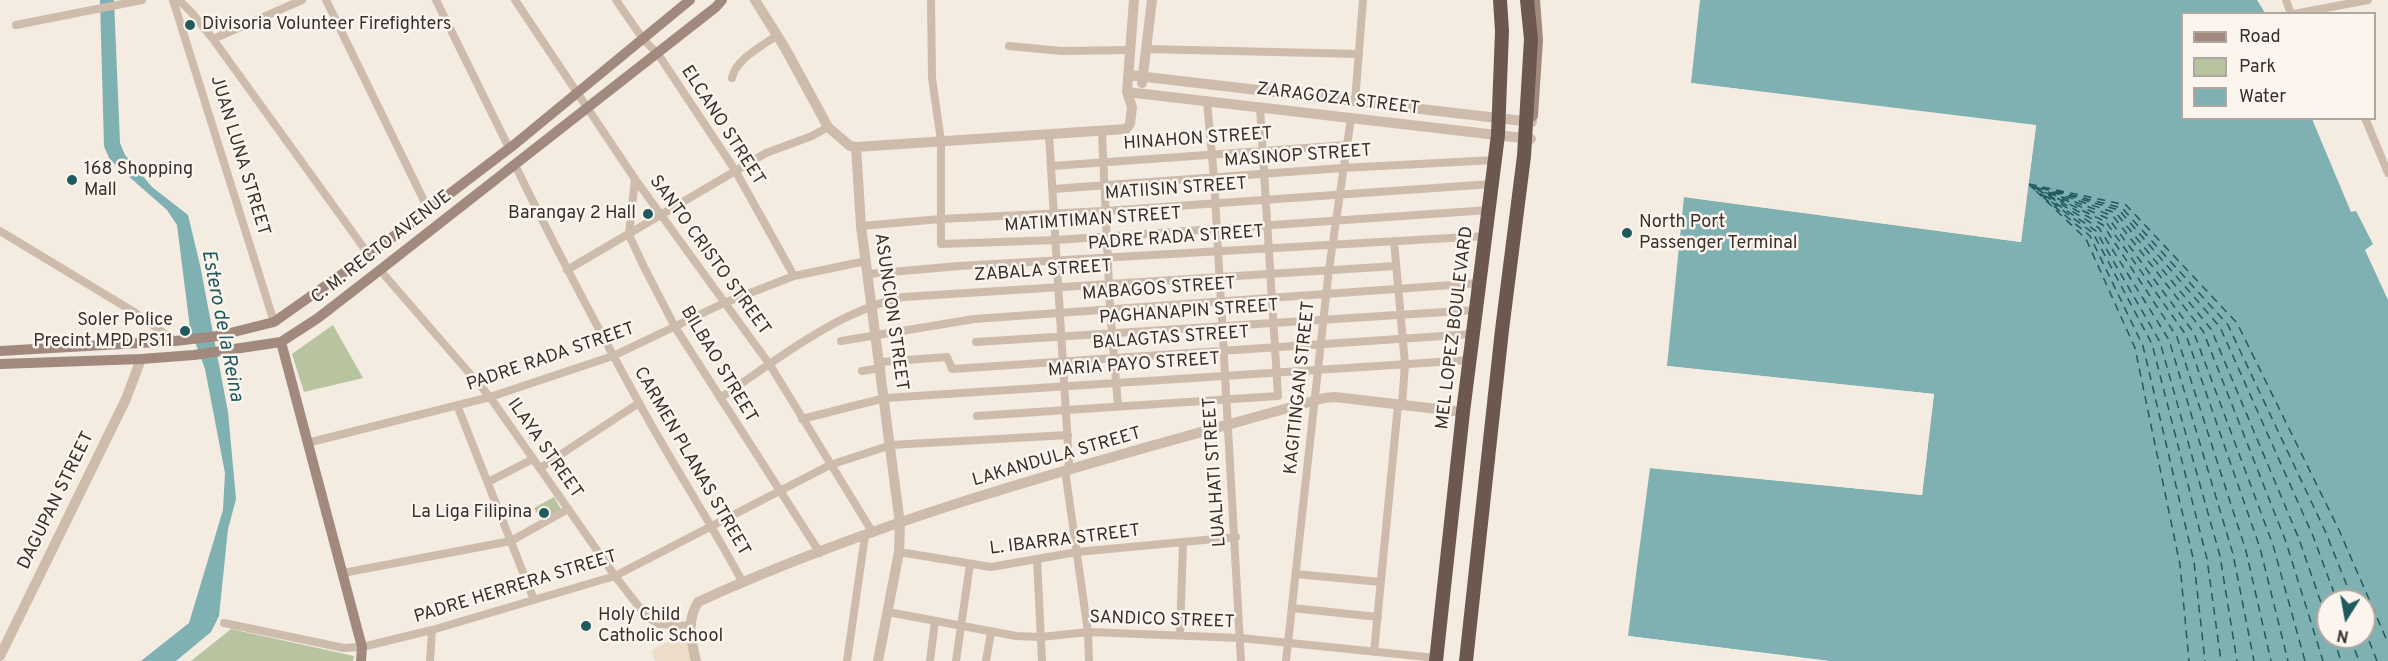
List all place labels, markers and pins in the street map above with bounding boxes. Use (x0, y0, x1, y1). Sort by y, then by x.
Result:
place label: Divisoria Volunteer Firefighters (202, 14, 452, 36)
marker: Divisoria Volunteer Firefighters (183, 18, 197, 32)
place label: 168 Shopping Mall (84, 159, 193, 201)
marker: 168 Shopping Mall (65, 173, 79, 187)
place label: Barangay 2 Hall (508, 203, 636, 225)
marker: Barangay 2 Hall (641, 207, 655, 221)
place label: North Port Passenger Terminal (1639, 212, 1797, 254)
marker: North Port Passenger Terminal (1620, 226, 1634, 240)
place label: Soler Police Precint MPD PS11 (33, 310, 173, 352)
marker: Soler Police Precint MPD PS11 (178, 324, 192, 338)
place label: La Liga Filipina (411, 502, 532, 524)
marker: La Liga Filipina (537, 506, 551, 520)
place label: Holy Child Catholic School (598, 605, 723, 648)
marker: Holy Child Catholic School (579, 619, 593, 633)

